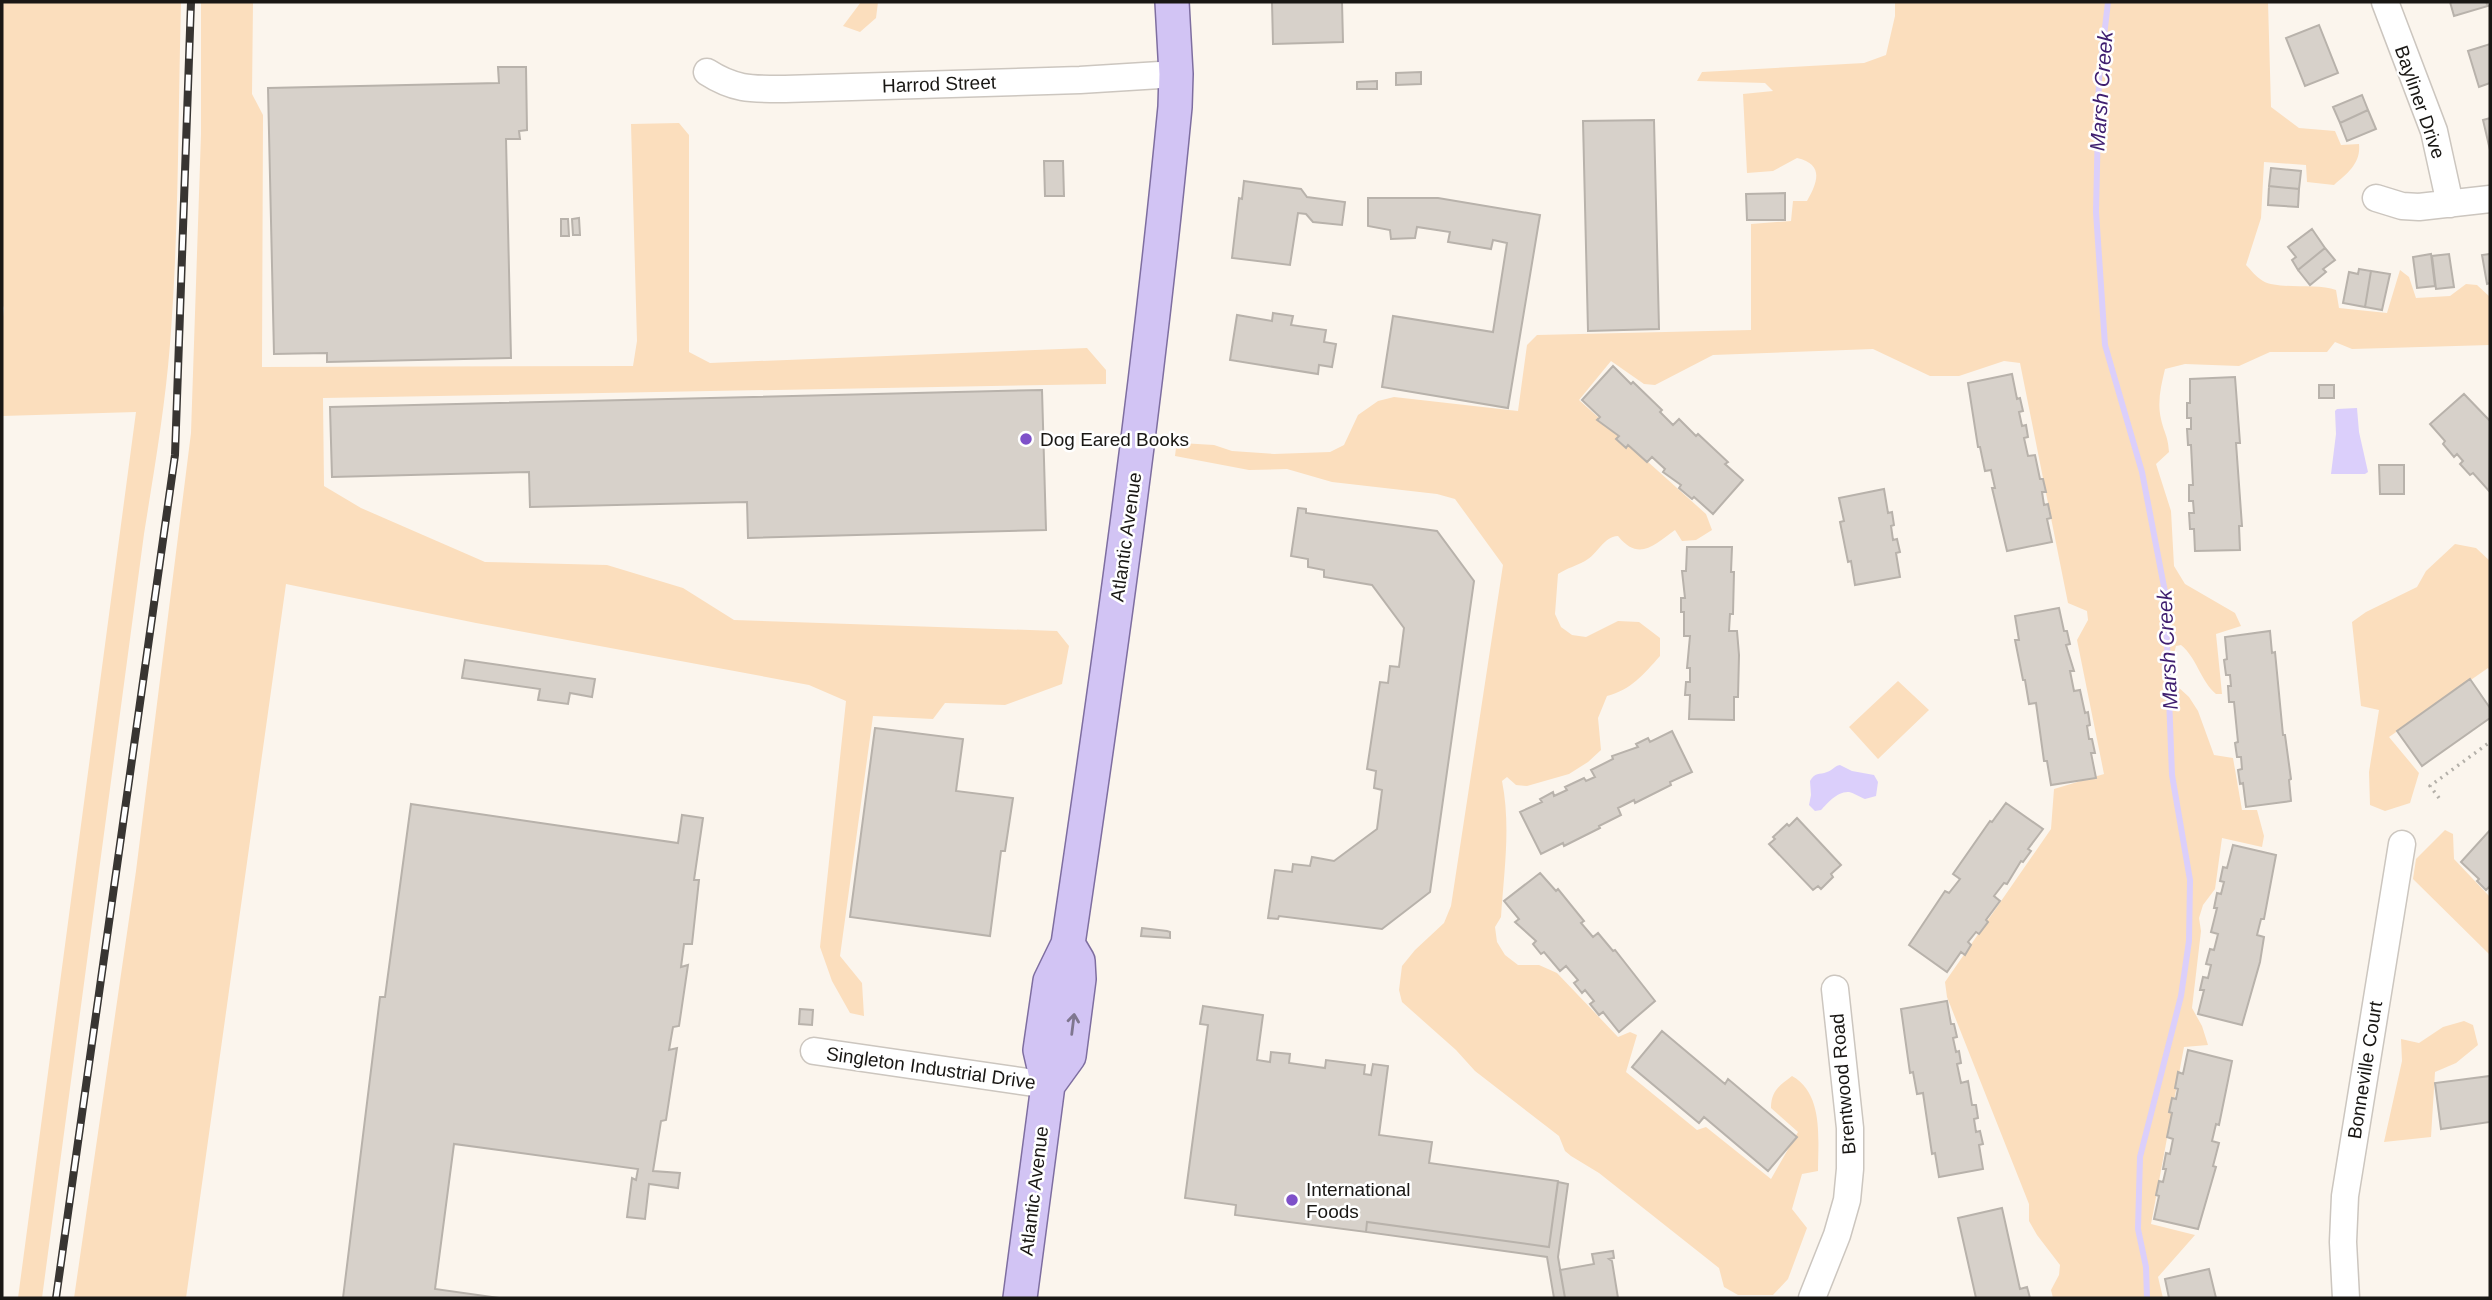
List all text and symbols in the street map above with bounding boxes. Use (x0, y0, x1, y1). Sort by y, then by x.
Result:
water label: Marsh Creek (2085, 29, 2117, 152)
street label: Bayliner Drive (2391, 43, 2449, 161)
street label: Harrod Street (882, 71, 997, 96)
place label: Dog Eared Books (1040, 429, 1189, 450)
marker: Dog Eared Books (1018, 431, 1034, 447)
street label: Atlantic Avenue (1107, 471, 1145, 603)
water label: Marsh Creek (2152, 588, 2182, 711)
street label: Bonneville Court (2344, 999, 2386, 1140)
one-way arrow (1067, 1013, 1080, 1035)
street label: Brentwood Road (1826, 1013, 1860, 1155)
street label: Singleton Industrial Drive (825, 1043, 1037, 1093)
street label: Atlantic Avenue (1016, 1125, 1052, 1257)
place label: International Foods (1306, 1179, 1411, 1222)
marker: International Foods (1284, 1192, 1300, 1208)

